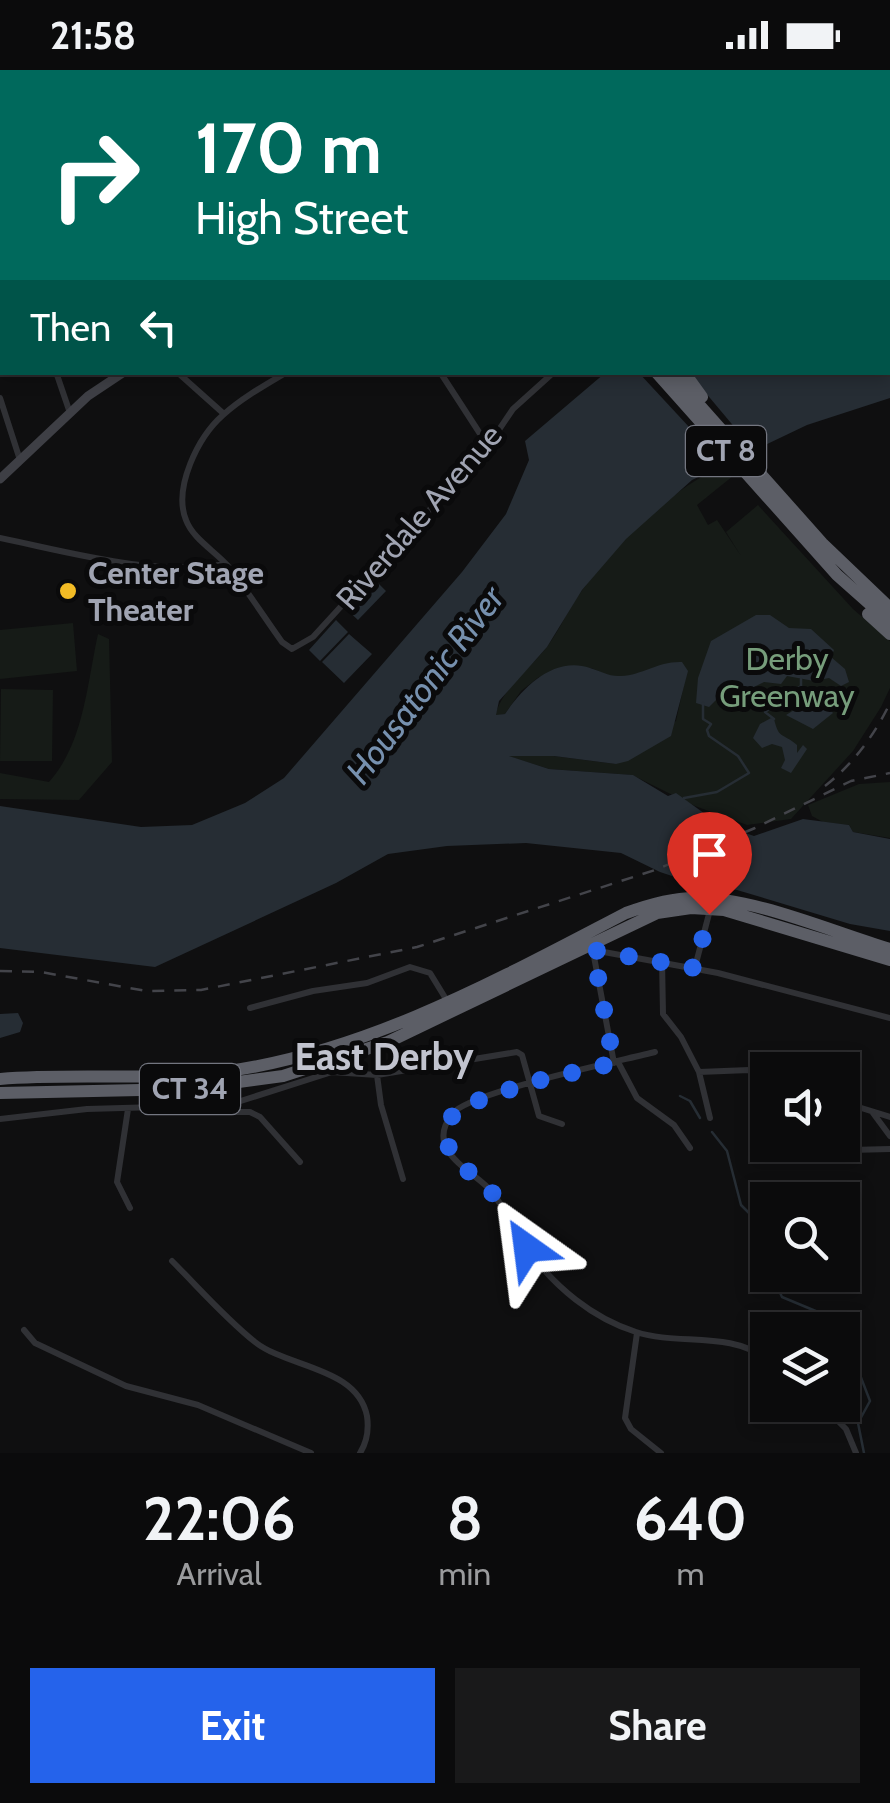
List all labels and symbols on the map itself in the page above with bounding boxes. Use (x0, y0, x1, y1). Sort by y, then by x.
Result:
street label: Riverdale Avenue (327, 416, 510, 617)
road number: CT 8 (686, 426, 766, 476)
place label: Center Stage Theater (88, 553, 264, 629)
water label: Housatonic River (336, 576, 514, 792)
marker: Center Stage Theater (57, 580, 79, 602)
park label: Derby Greenway (719, 639, 855, 715)
pin (667, 812, 752, 915)
district label: East Derby (294, 1033, 474, 1080)
road number: CT 34 (140, 1064, 240, 1114)
position arrow (475, 1196, 579, 1300)

